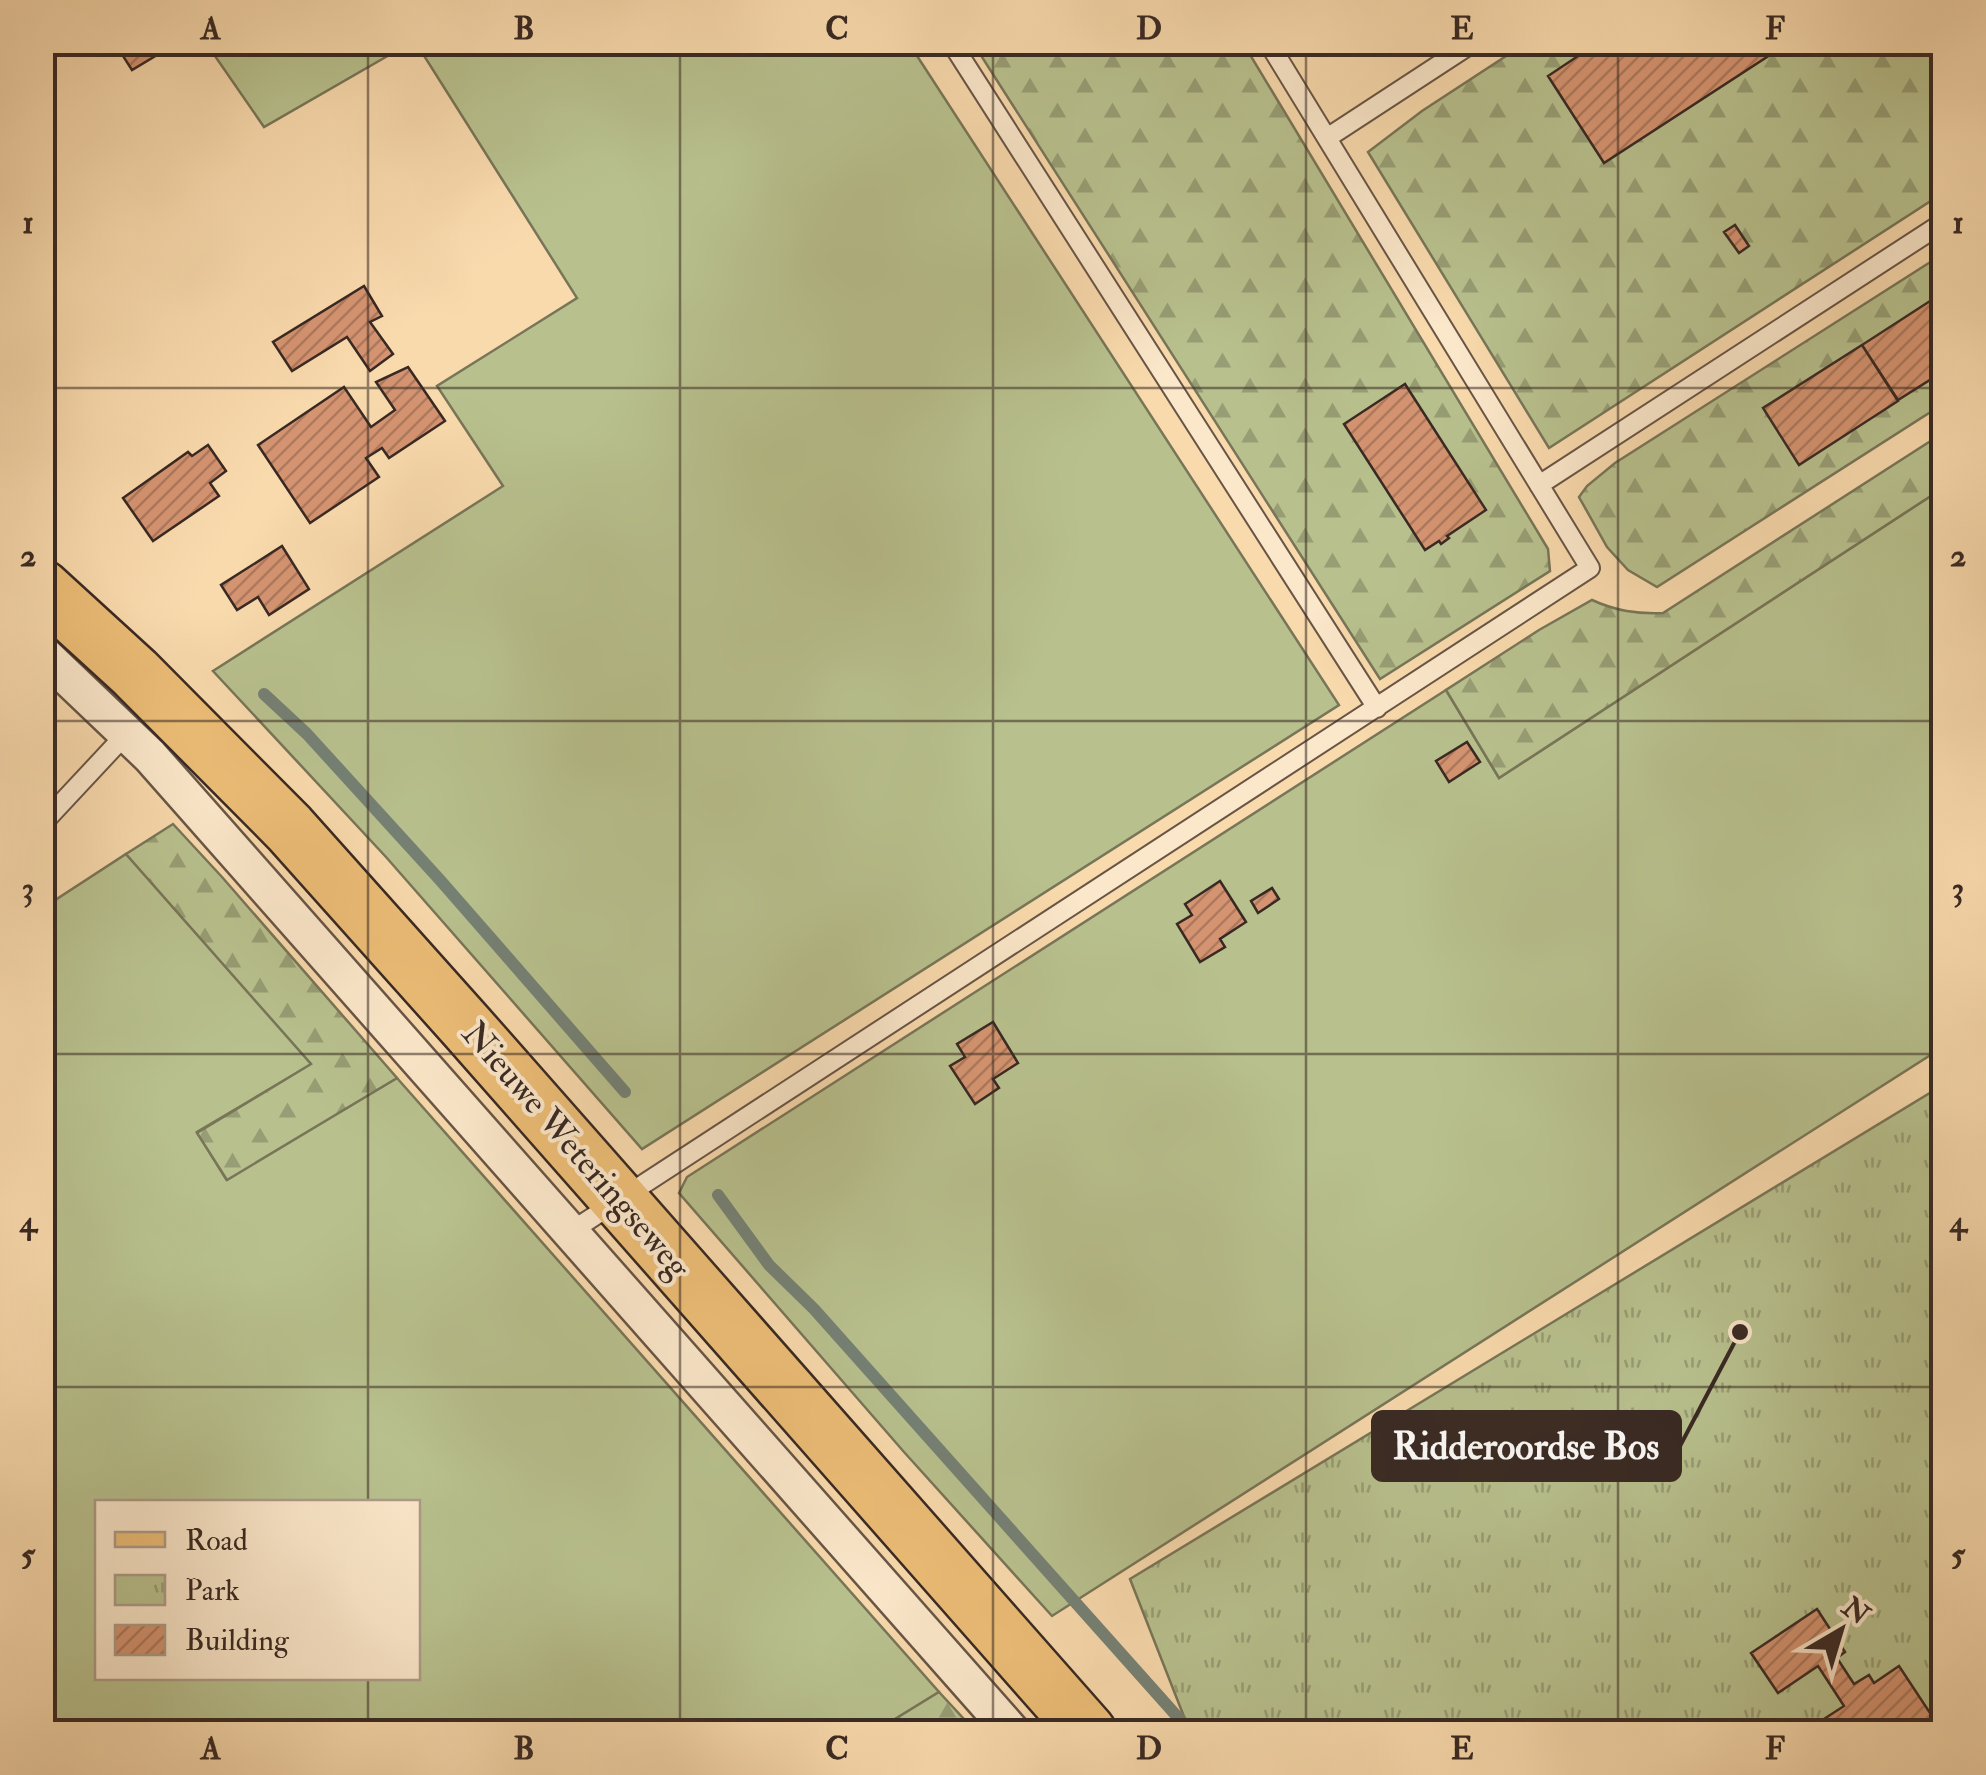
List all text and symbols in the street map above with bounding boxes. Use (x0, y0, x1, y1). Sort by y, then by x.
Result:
text: A (199, 9, 222, 49)
text: B (514, 9, 534, 49)
text: C (825, 9, 849, 49)
text: D (1136, 9, 1162, 49)
text: E (1450, 9, 1474, 49)
text: F (1765, 9, 1785, 49)
text: 1 (22, 203, 34, 243)
text: 1 (1952, 203, 1964, 243)
text: 2 (20, 536, 36, 576)
text: 2 (1950, 536, 1966, 576)
text: 3 (22, 869, 34, 909)
text: 3 (1952, 869, 1964, 909)
street label: Nieuwe Weteringseweg (452, 1012, 700, 1288)
text: 4 (18, 1202, 38, 1242)
text: 4 (1948, 1202, 1968, 1242)
callout: Ridderoordse Bos (1373, 1412, 1680, 1480)
text: Ridderoordse Bos (1393, 1423, 1659, 1471)
legend (95, 1500, 420, 1680)
text: Road (185, 1522, 248, 1559)
text: 5 (21, 1535, 36, 1575)
text: 5 (1951, 1535, 1966, 1575)
text: Park (185, 1572, 240, 1609)
north arrow (1791, 1580, 1891, 1680)
text: N (1834, 1589, 1877, 1634)
text: Building (185, 1622, 290, 1659)
text: A (199, 1729, 222, 1769)
text: B (514, 1729, 534, 1769)
text: C (825, 1729, 849, 1769)
text: D (1136, 1729, 1162, 1769)
text: E (1450, 1729, 1474, 1769)
text: F (1765, 1729, 1785, 1769)

